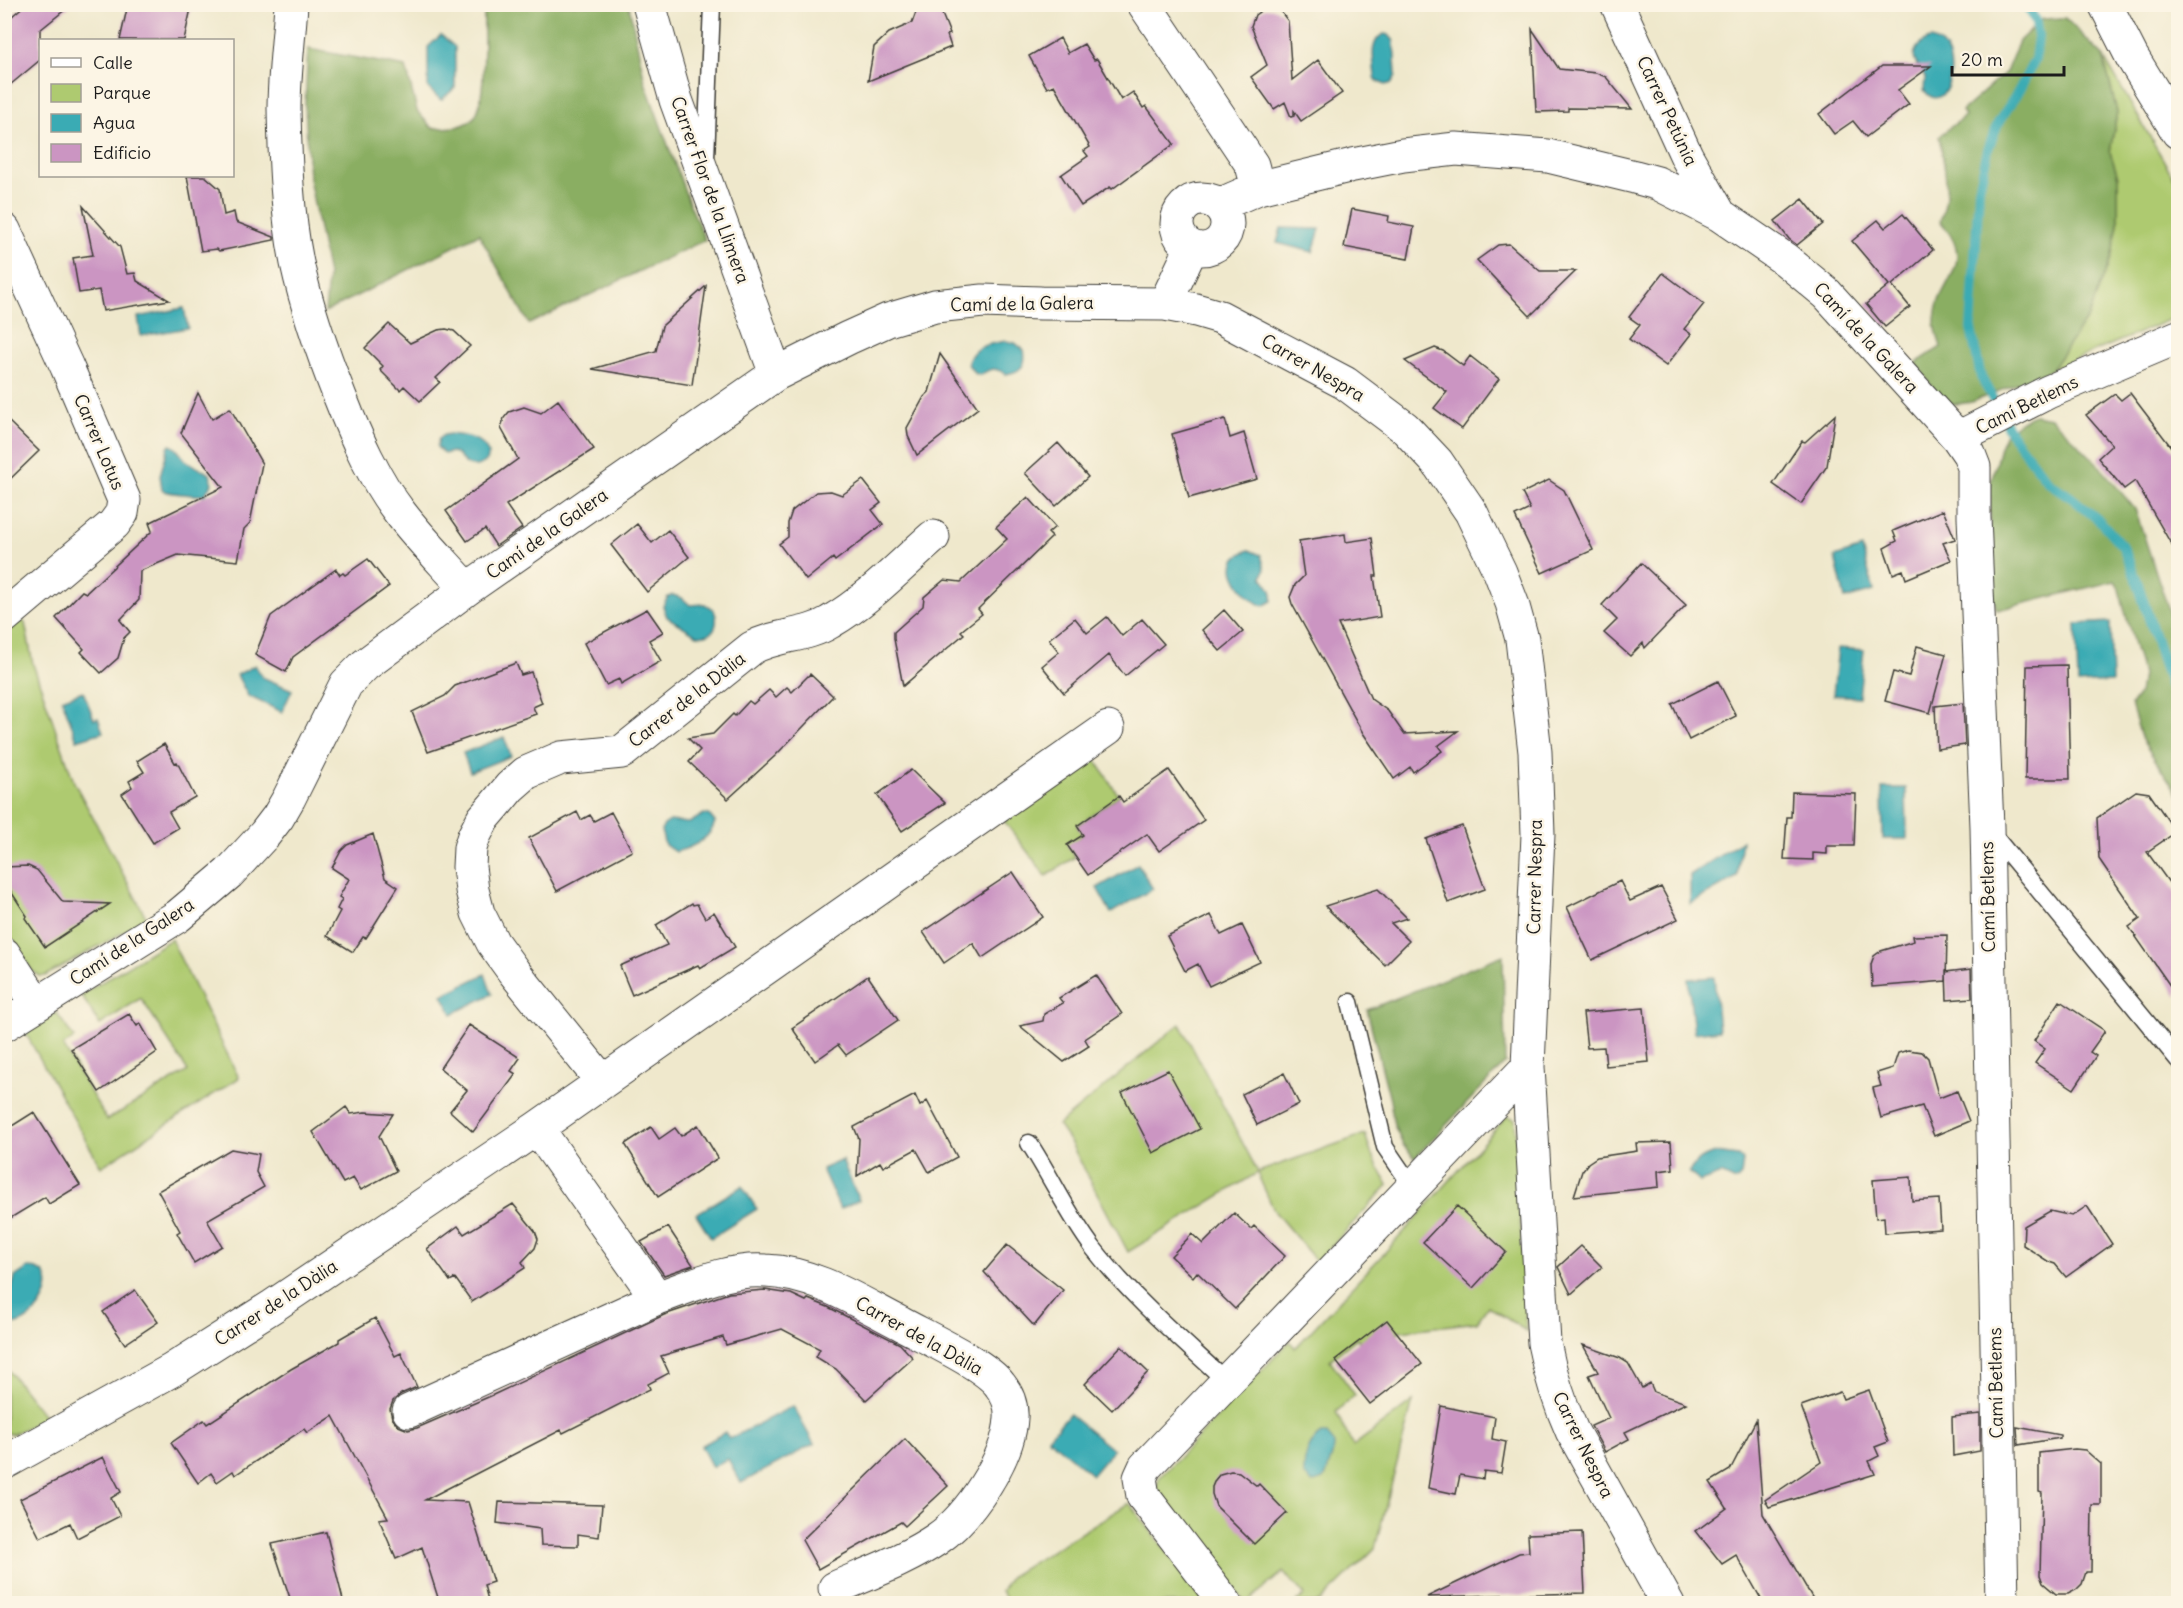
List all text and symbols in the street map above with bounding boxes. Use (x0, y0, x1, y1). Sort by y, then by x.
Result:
legend (39, 39, 234, 177)
scale bar (1952, 39, 2064, 77)
text: 20 m (1961, 48, 2003, 71)
text: Calle (93, 51, 133, 74)
street label: Carrer Petúnia (1632, 52, 1703, 169)
text: Parque (93, 81, 151, 104)
street label: Carrer Flor de la Llimera (666, 93, 755, 286)
text: Agua (93, 111, 135, 134)
text: Edificio (93, 141, 151, 164)
street label: Camí de la Galera (1809, 277, 1924, 398)
street label: Camí de la Galera (950, 291, 1094, 316)
street label: Carrer Nespra (1258, 329, 1369, 406)
street label: Camí Betlems (1972, 370, 2082, 439)
street label: Carrer Lotus (69, 390, 130, 493)
street label: Camí de la Galera (481, 483, 612, 584)
street label: Carrer de la Dàlia (624, 647, 750, 752)
street label: Carrer Nespra (1522, 819, 1547, 935)
street label: Camí Betlems (1975, 841, 2000, 953)
street label: Camí de la Galera (65, 893, 198, 990)
street label: Carrer de la Dàlia (210, 1254, 342, 1351)
street label: Carrer de la Dàlia (852, 1291, 987, 1380)
street label: Camí Betlems (1983, 1327, 2008, 1439)
street label: Carrer Nespra (1548, 1388, 1619, 1502)

